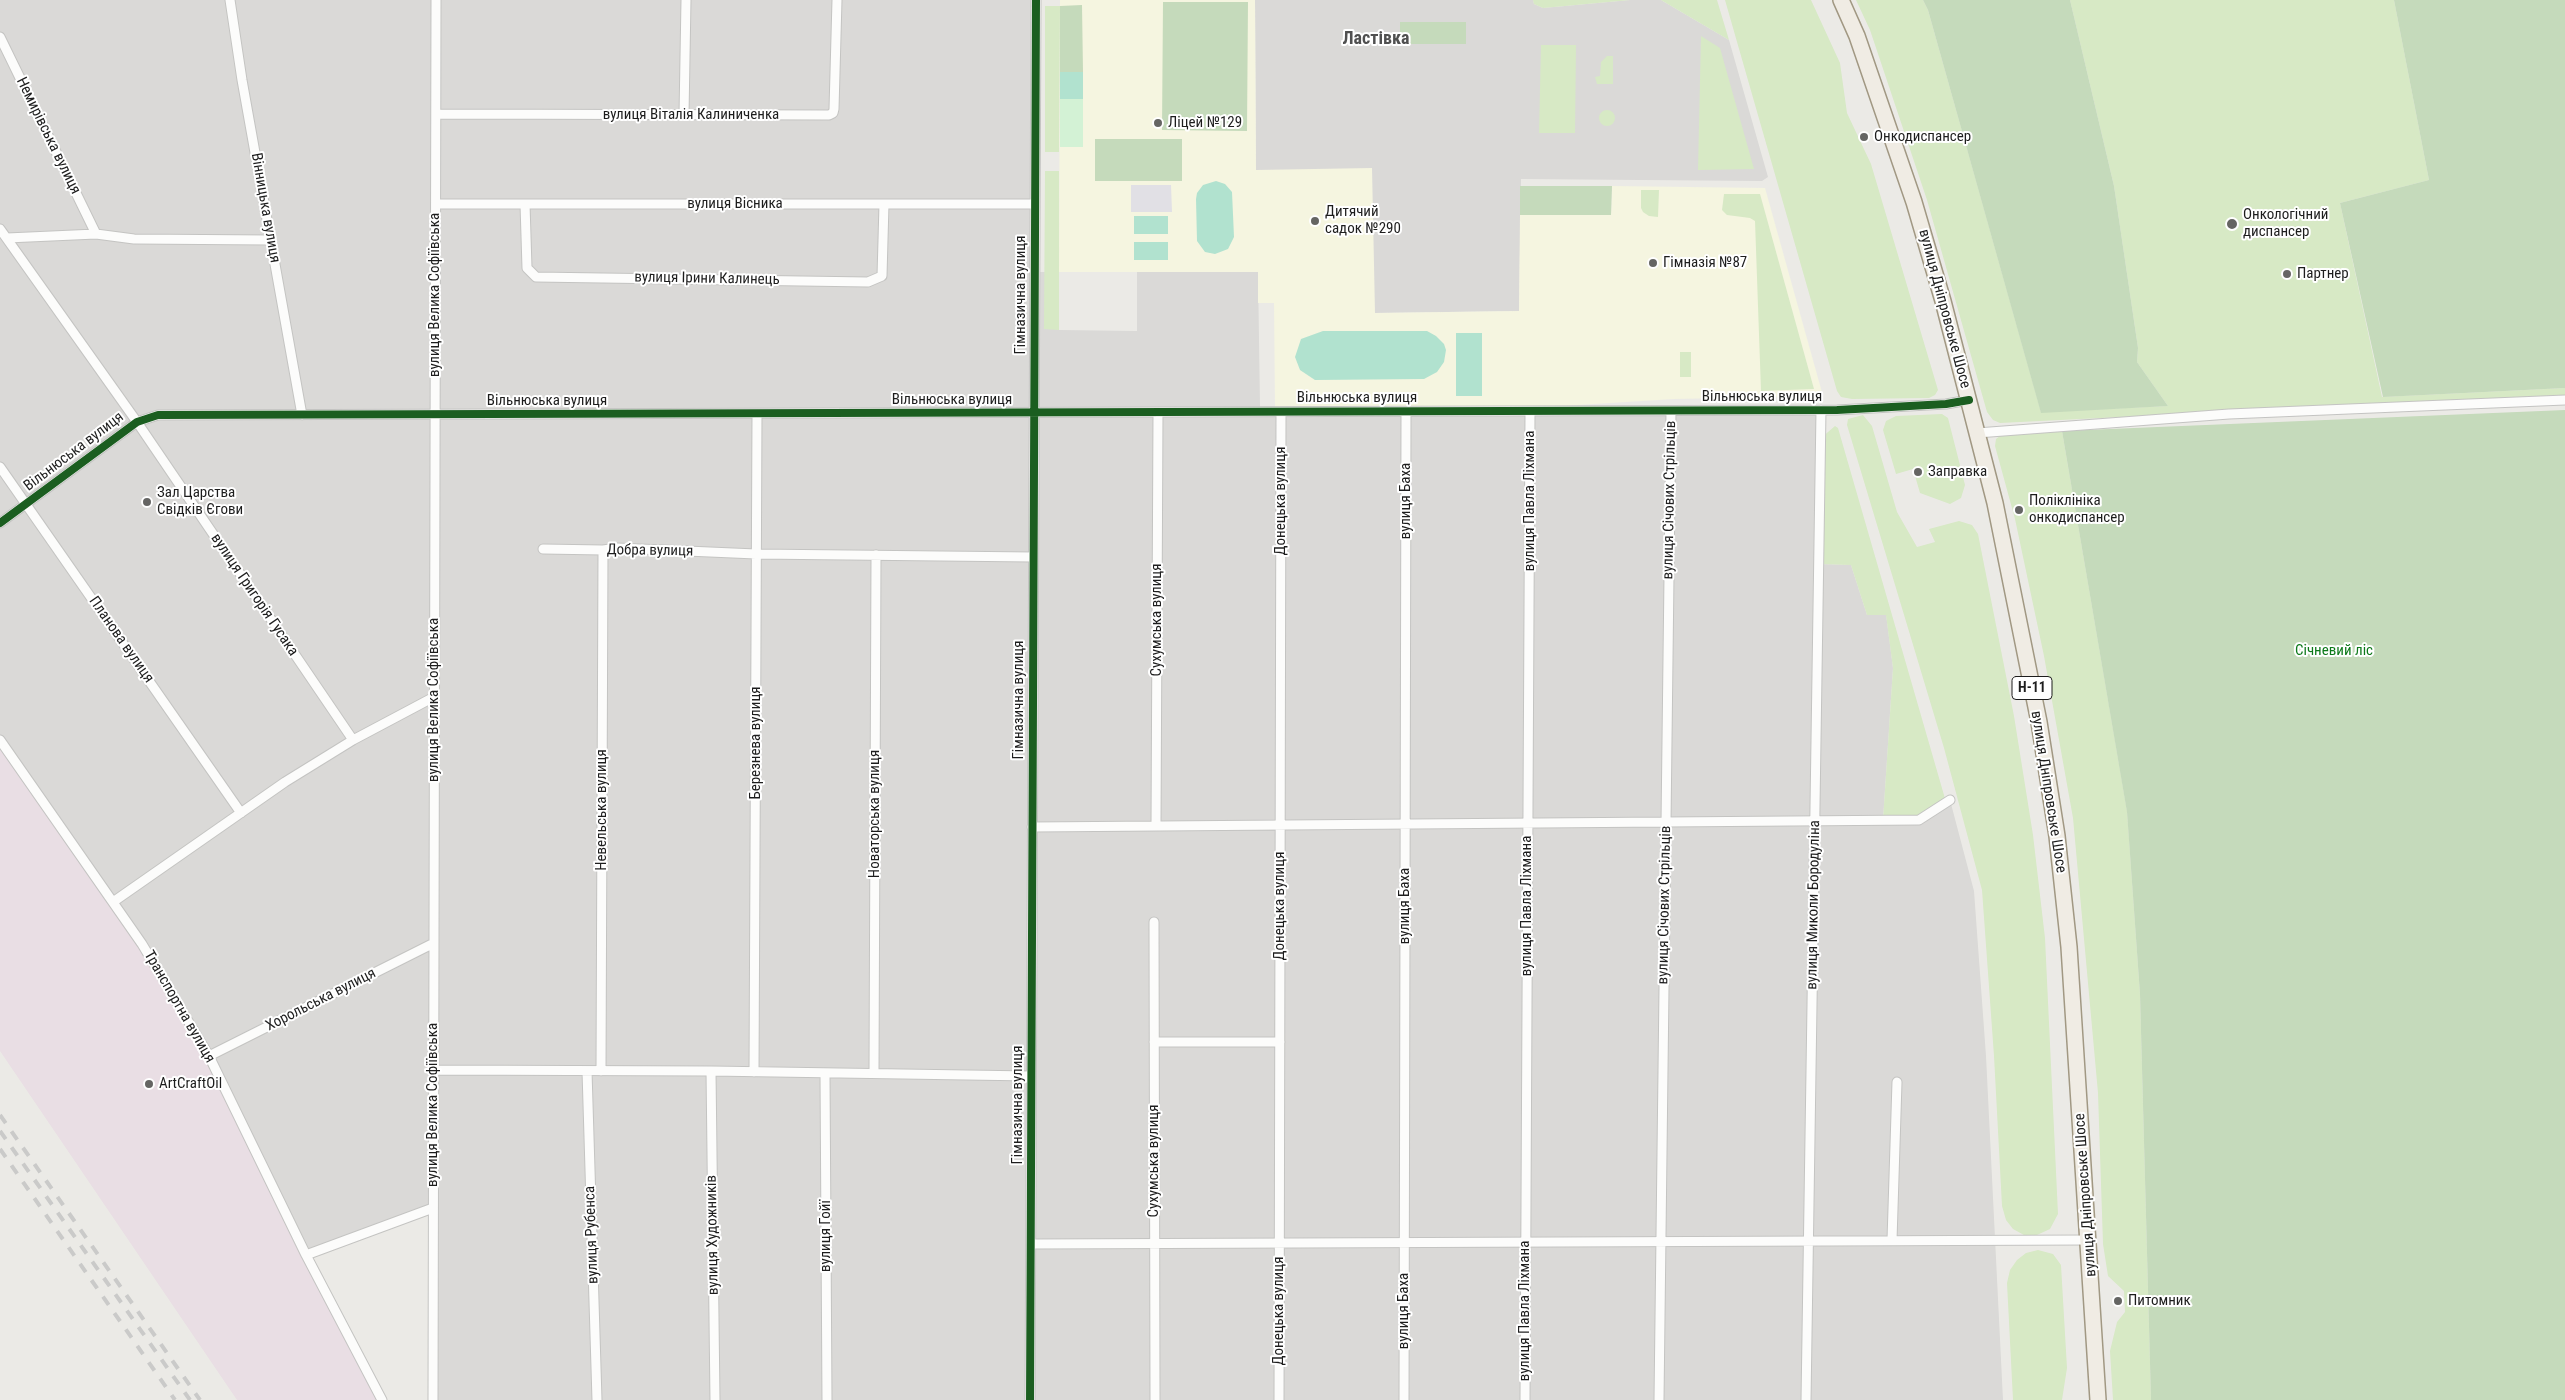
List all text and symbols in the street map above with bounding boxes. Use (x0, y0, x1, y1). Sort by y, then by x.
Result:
district label: Ластівка (1342, 28, 1410, 50)
street label: Немирівська вулиця (12, 75, 84, 197)
street label: вулиця Віталія Калиниченка (603, 106, 779, 124)
place label: Ліцей №129 (1168, 114, 1242, 132)
marker: Ліцей №129 (1152, 117, 1164, 129)
place label: Онкодиспансер (1874, 128, 1971, 146)
marker: Онкодиспансер (1858, 131, 1870, 143)
street label: Вінницька вулиця (246, 152, 284, 264)
street label: вулиця Вісника (687, 195, 783, 213)
place label: Дитячий садок №290 (1325, 203, 1401, 238)
place label: Онкологічний диспансер (2243, 206, 2328, 241)
street label: вулиця Велика Софіївська (426, 213, 444, 377)
marker: Дитячий садок №290 (1309, 215, 1321, 227)
marker: Онкологічний диспансер (2225, 217, 2239, 231)
street label: вулиця Дніпровське Шосе (1914, 228, 1974, 390)
street label: Гімназична вулиця (1012, 236, 1030, 354)
place label: Гімназія №87 (1663, 254, 1747, 272)
marker: Гімназія №87 (1647, 257, 1659, 269)
place label: Партнер (2297, 265, 2349, 283)
marker: Партнер (2281, 268, 2293, 280)
street label: вулиця Ірини Калинець (634, 269, 780, 289)
street label: Вільнюська вулиця (1702, 388, 1822, 406)
street label: Вільнюська вулиця (1297, 389, 1417, 407)
street label: Вільнюська вулиця (892, 391, 1012, 409)
street label: Вільнюська вулиця (487, 392, 607, 410)
street label: Вільнюська вулиця (20, 409, 128, 495)
street label: вулиця Січових Стрільців (1660, 421, 1680, 579)
street label: вулиця Павла Ліхмана (1521, 431, 1539, 571)
street label: Донецька вулиця (1272, 447, 1290, 555)
street label: вулиця Баха (1397, 463, 1415, 539)
place label: Заправка (1928, 463, 1987, 481)
marker: Заправка (1912, 466, 1924, 478)
place label: Зал Царства Свідків Єгови (157, 484, 243, 519)
place label: Поліклініка онкодиспансер (2029, 492, 2125, 527)
marker: Зал Царства Свідків Єгови (141, 496, 153, 508)
marker: Поліклініка онкодиспансер (2013, 504, 2025, 516)
street label: вулиця Григорія Гусака (206, 530, 302, 660)
street label: Добра вулиця (607, 541, 693, 561)
street label: Сухумська вулиця (1148, 563, 1166, 677)
street label: Планова вулиця (85, 593, 157, 687)
street label: вулиця Велика Софіївська (425, 618, 443, 782)
street label: Гімназична вулиця (1010, 641, 1028, 759)
park label: Січневий ліс (2295, 642, 2373, 660)
road number: Н-11 (2012, 676, 2052, 700)
street label: Березнева вулиця (747, 686, 765, 800)
street label: вулиця Дніпровське Шосе (2026, 710, 2070, 874)
street label: Невельська вулиця (593, 749, 611, 871)
street label: Новаторська вулиця (866, 750, 884, 878)
street label: вулиця Миколи Бородуліна (1804, 820, 1824, 990)
street label: вулиця Січових Стрільців (1655, 826, 1675, 984)
street label: вулиця Павла Ліхмана (1518, 836, 1536, 976)
street label: Донецька вулиця (1271, 852, 1289, 960)
street label: вулиця Баха (1396, 868, 1414, 944)
street label: Транспортна вулиця (140, 948, 218, 1066)
street label: Хорольська вулиця (263, 964, 379, 1036)
street label: вулиця Велика Софіївська (424, 1023, 442, 1187)
street label: Гімназична вулиця (1009, 1046, 1027, 1164)
place label: ArtCraftOil (159, 1075, 222, 1093)
marker: ArtCraftOil (143, 1078, 155, 1090)
street label: Сухумська вулиця (1145, 1104, 1163, 1218)
street label: вулиця Дніпровське Шосе (2071, 1113, 2101, 1277)
street label: вулиця Художників (703, 1175, 723, 1295)
street label: вулиця Рубенса (581, 1186, 603, 1284)
street label: вулиця Гойї (817, 1200, 835, 1272)
street label: вулиця Павла Ліхмана (1516, 1241, 1534, 1381)
street label: Донецька вулиця (1270, 1257, 1288, 1365)
street label: вулиця Баха (1395, 1273, 1413, 1349)
place label: Питомник (2128, 1292, 2191, 1310)
marker: Питомник (2112, 1295, 2124, 1307)

